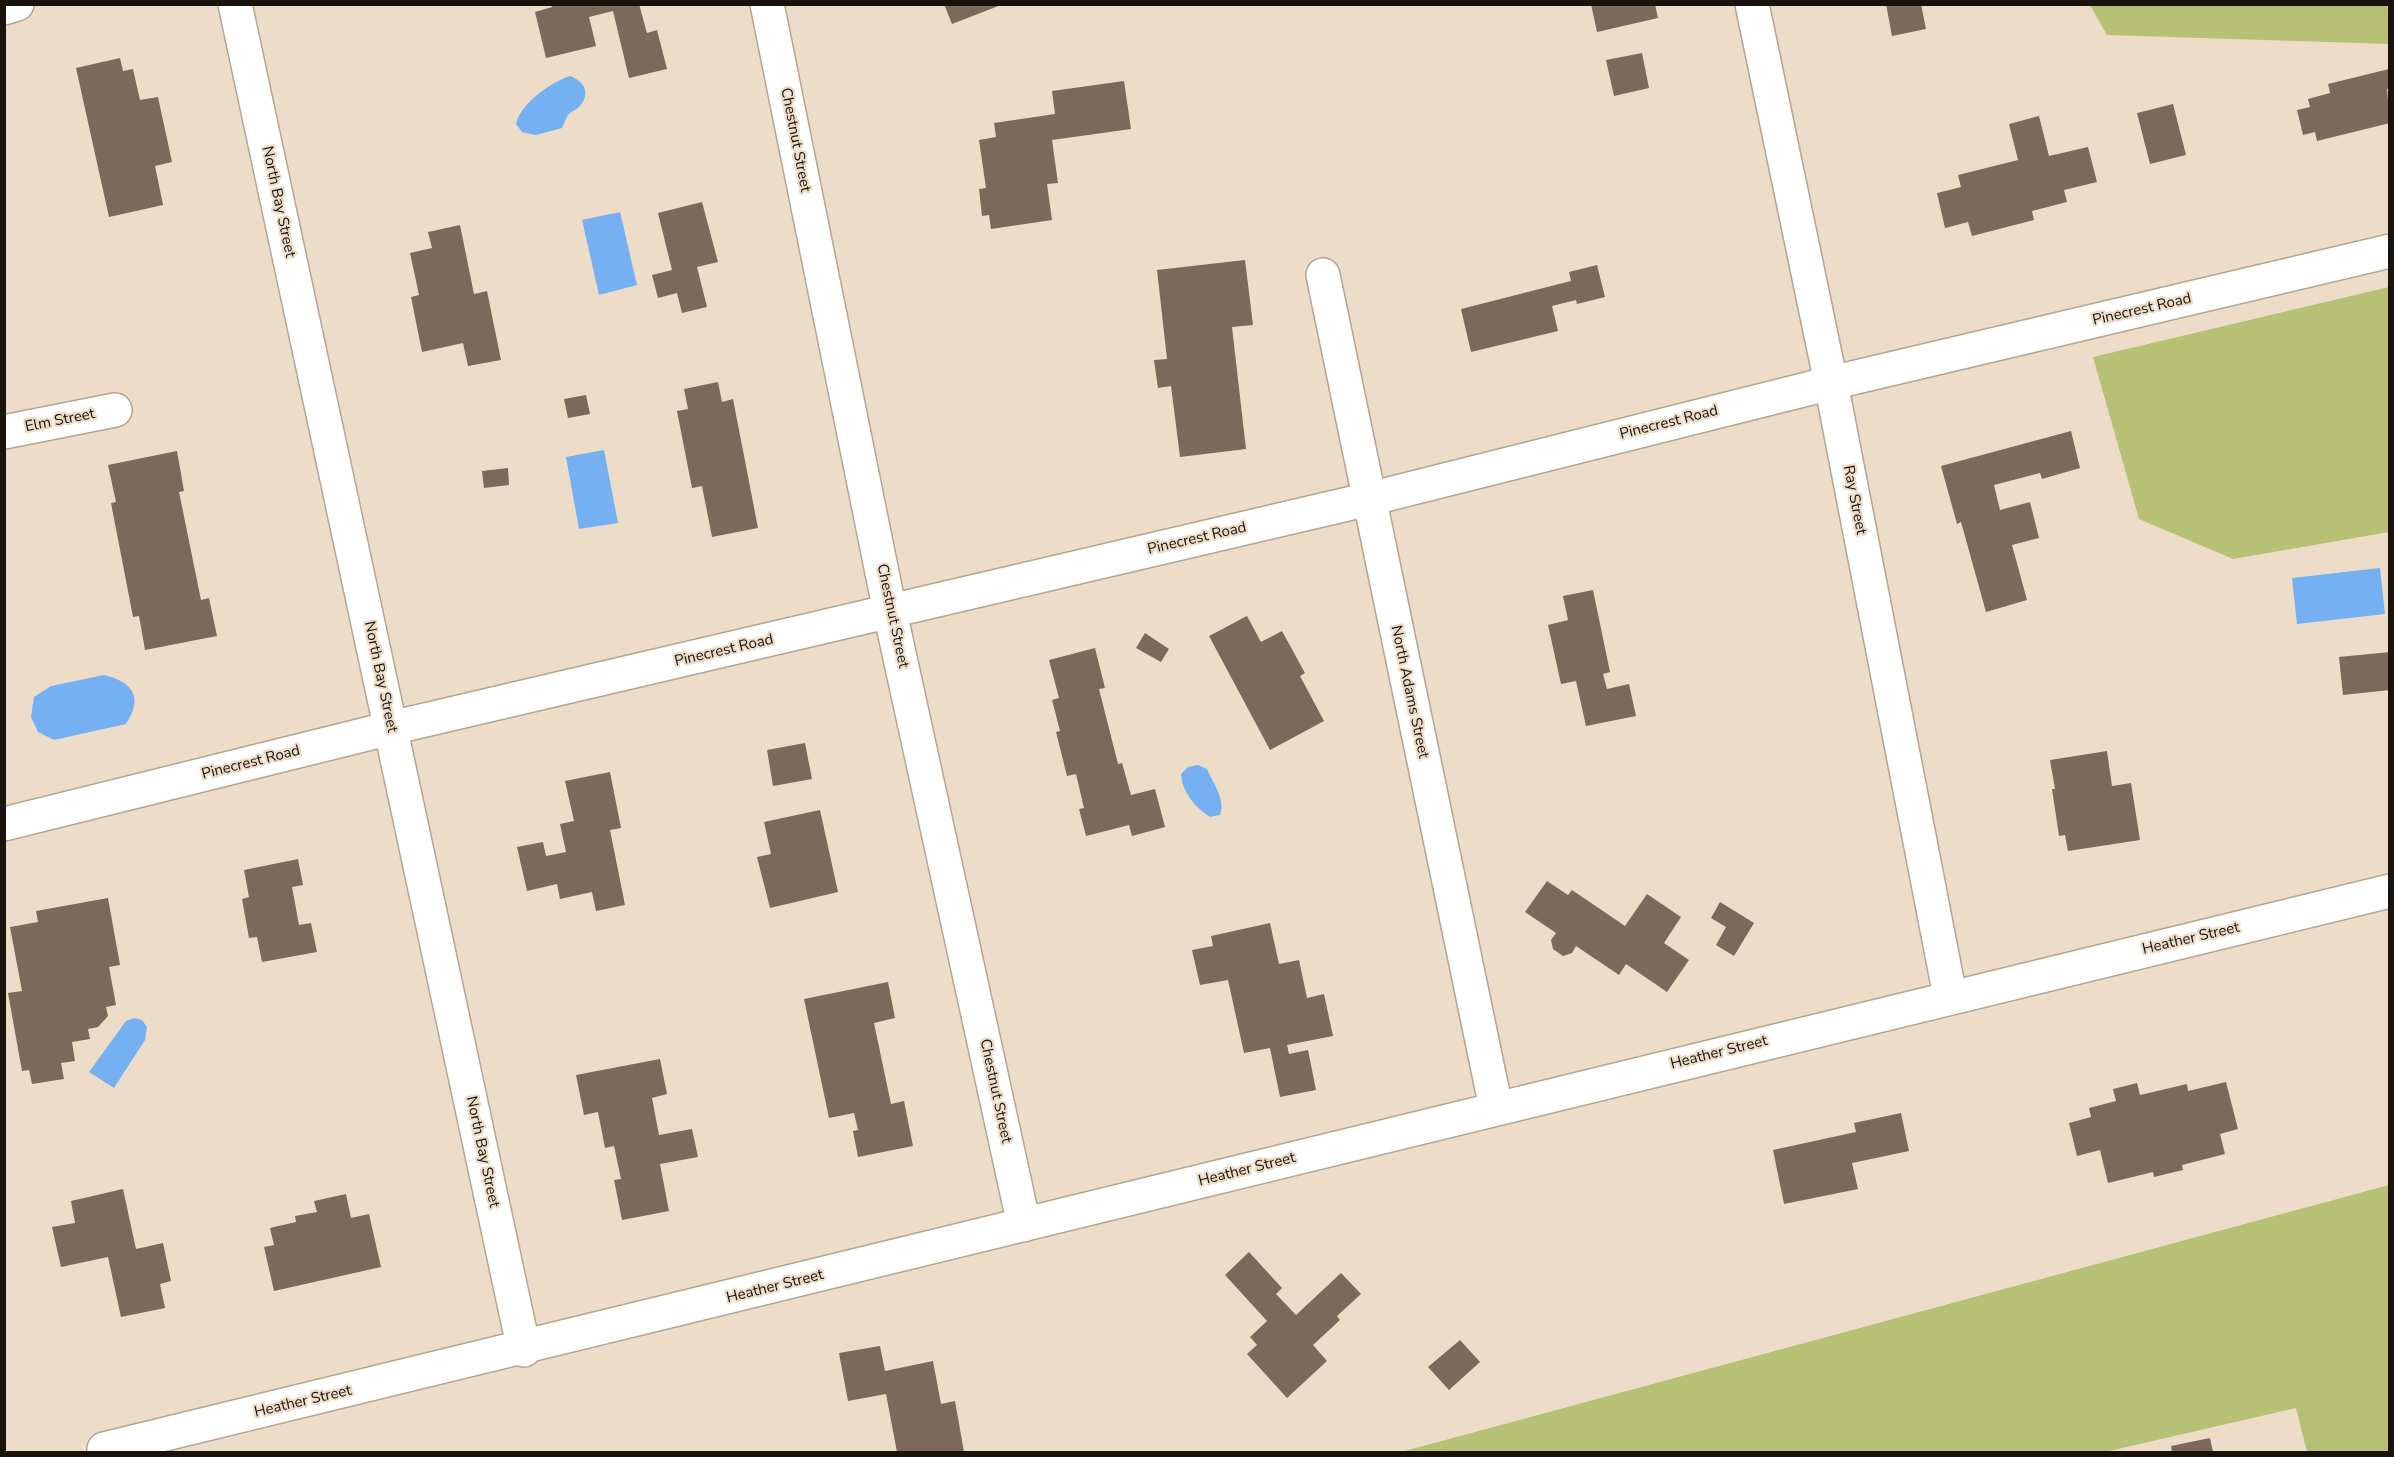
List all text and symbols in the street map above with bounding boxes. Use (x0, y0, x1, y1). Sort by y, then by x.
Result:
street label: Chestnut Street (776, 86, 814, 194)
street label: North Bay Street (257, 145, 299, 259)
street label: Pinecrest Road (2091, 290, 2193, 330)
street label: Pinecrest Road (1618, 402, 1720, 444)
street label: Elm Street (24, 405, 96, 437)
street label: Ray Street (1838, 464, 1870, 536)
street label: Pinecrest Road (1146, 519, 1248, 559)
street label: Chestnut Street (872, 562, 912, 670)
street label: North Bay Street (359, 620, 401, 734)
street label: North Adams Street (1386, 624, 1432, 760)
street label: Pinecrest Road (673, 631, 775, 671)
street label: Pinecrest Road (200, 742, 302, 784)
street label: Heather Street (2141, 919, 2241, 959)
street label: Heather Street (1669, 1032, 1769, 1074)
street label: Chestnut Street (975, 1037, 1015, 1145)
street label: North Bay Street (461, 1095, 503, 1209)
street label: Heather Street (1197, 1149, 1297, 1191)
street label: Heather Street (725, 1266, 825, 1308)
street label: Heather Street (253, 1382, 353, 1422)

